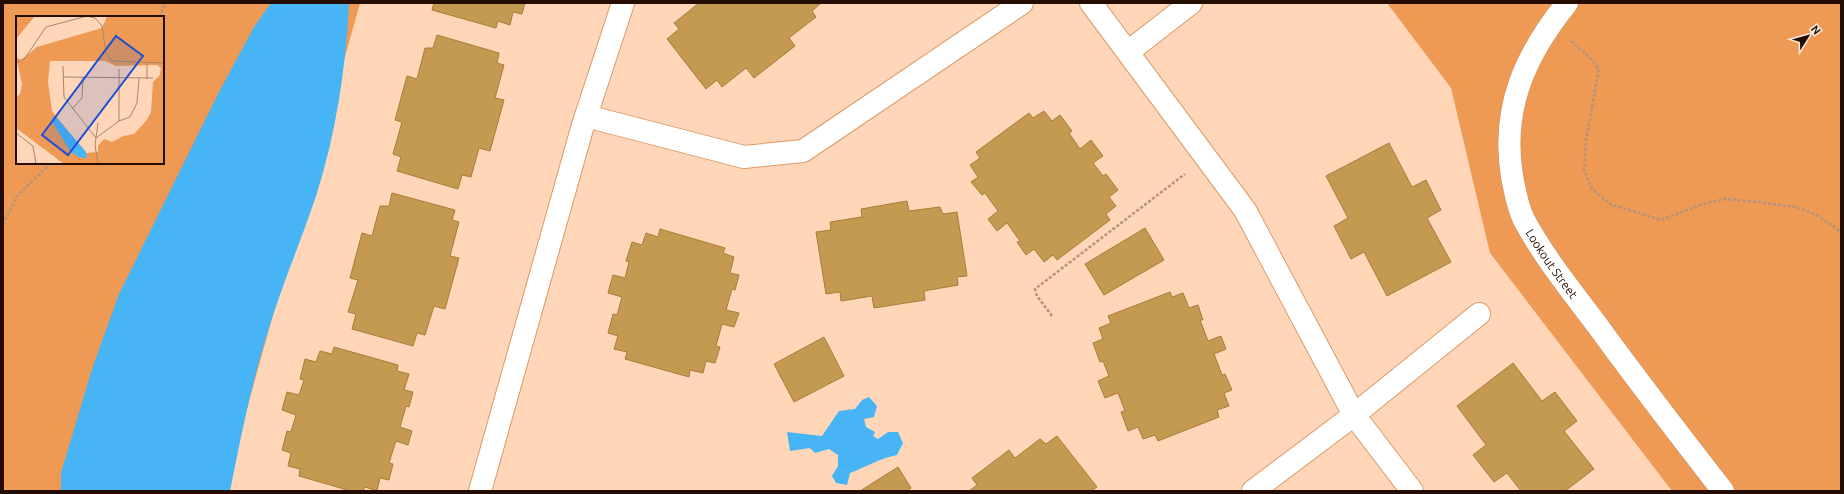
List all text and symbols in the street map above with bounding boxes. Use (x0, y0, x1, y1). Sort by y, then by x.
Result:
inset map (16, 16, 164, 164)
north arrow (1788, 16, 1828, 56)
text: N (1809, 23, 1823, 37)
street label: Lookout Street (1524, 226, 1581, 301)

